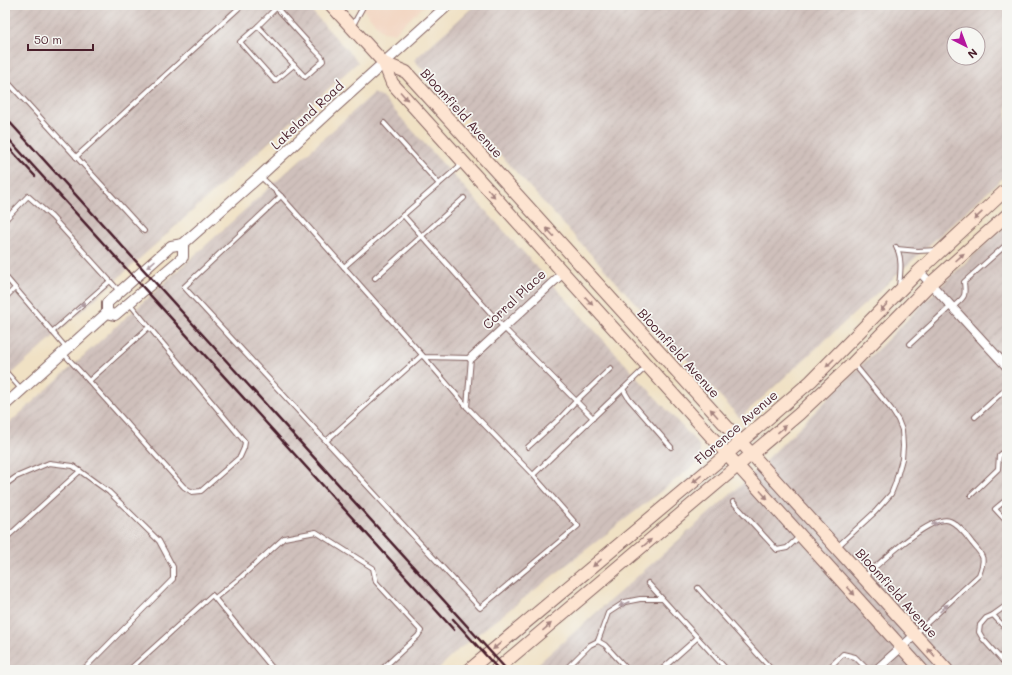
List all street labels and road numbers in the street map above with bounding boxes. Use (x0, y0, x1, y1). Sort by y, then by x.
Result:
street label: Bloomfield Avenue (418, 64, 507, 161)
street label: Lakeland Road (267, 77, 347, 153)
street label: Corral Place (478, 265, 549, 332)
street label: Bloomfield Avenue (635, 304, 724, 401)
street label: Florence Avenue (691, 386, 781, 467)
street label: Bloomfield Avenue (853, 544, 942, 641)

